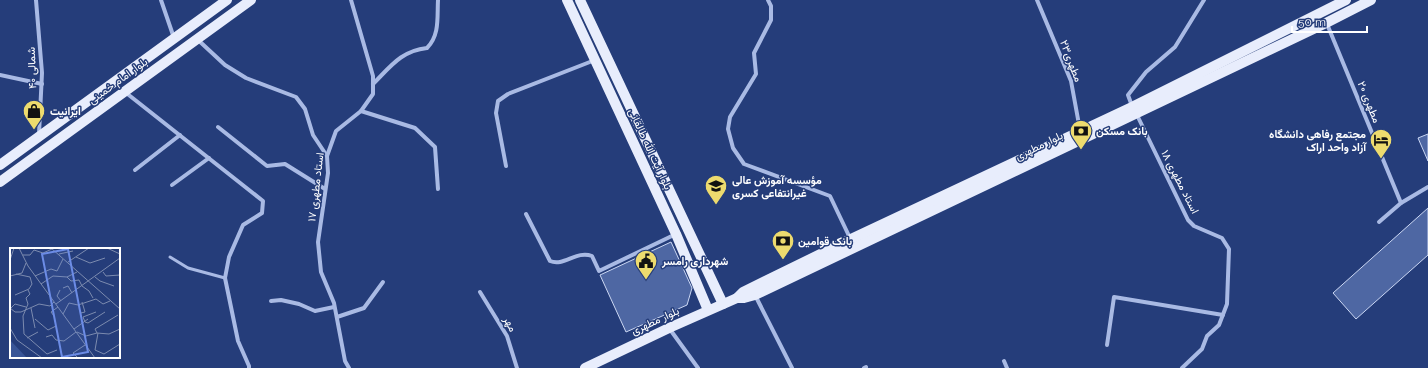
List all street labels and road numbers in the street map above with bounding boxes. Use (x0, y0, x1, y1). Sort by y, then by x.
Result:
street label: مطهری۲۳ (1057, 38, 1085, 84)
street label: شمالی ۴۰ (25, 47, 39, 89)
street label: بلوار امام خمینی (86, 55, 151, 108)
street label: مطهری ۲۰ (1355, 79, 1383, 125)
street label: بلوار آیت الله طالقانی (625, 106, 675, 192)
street label: بلوار مطهری (1013, 129, 1065, 163)
street label: استاد مطهری ۱۸ (1158, 148, 1202, 216)
street label: استاد مطهری ۱۷ (305, 152, 327, 222)
street label: بلوار مطهری (629, 304, 681, 338)
street label: مهر (500, 313, 520, 334)

